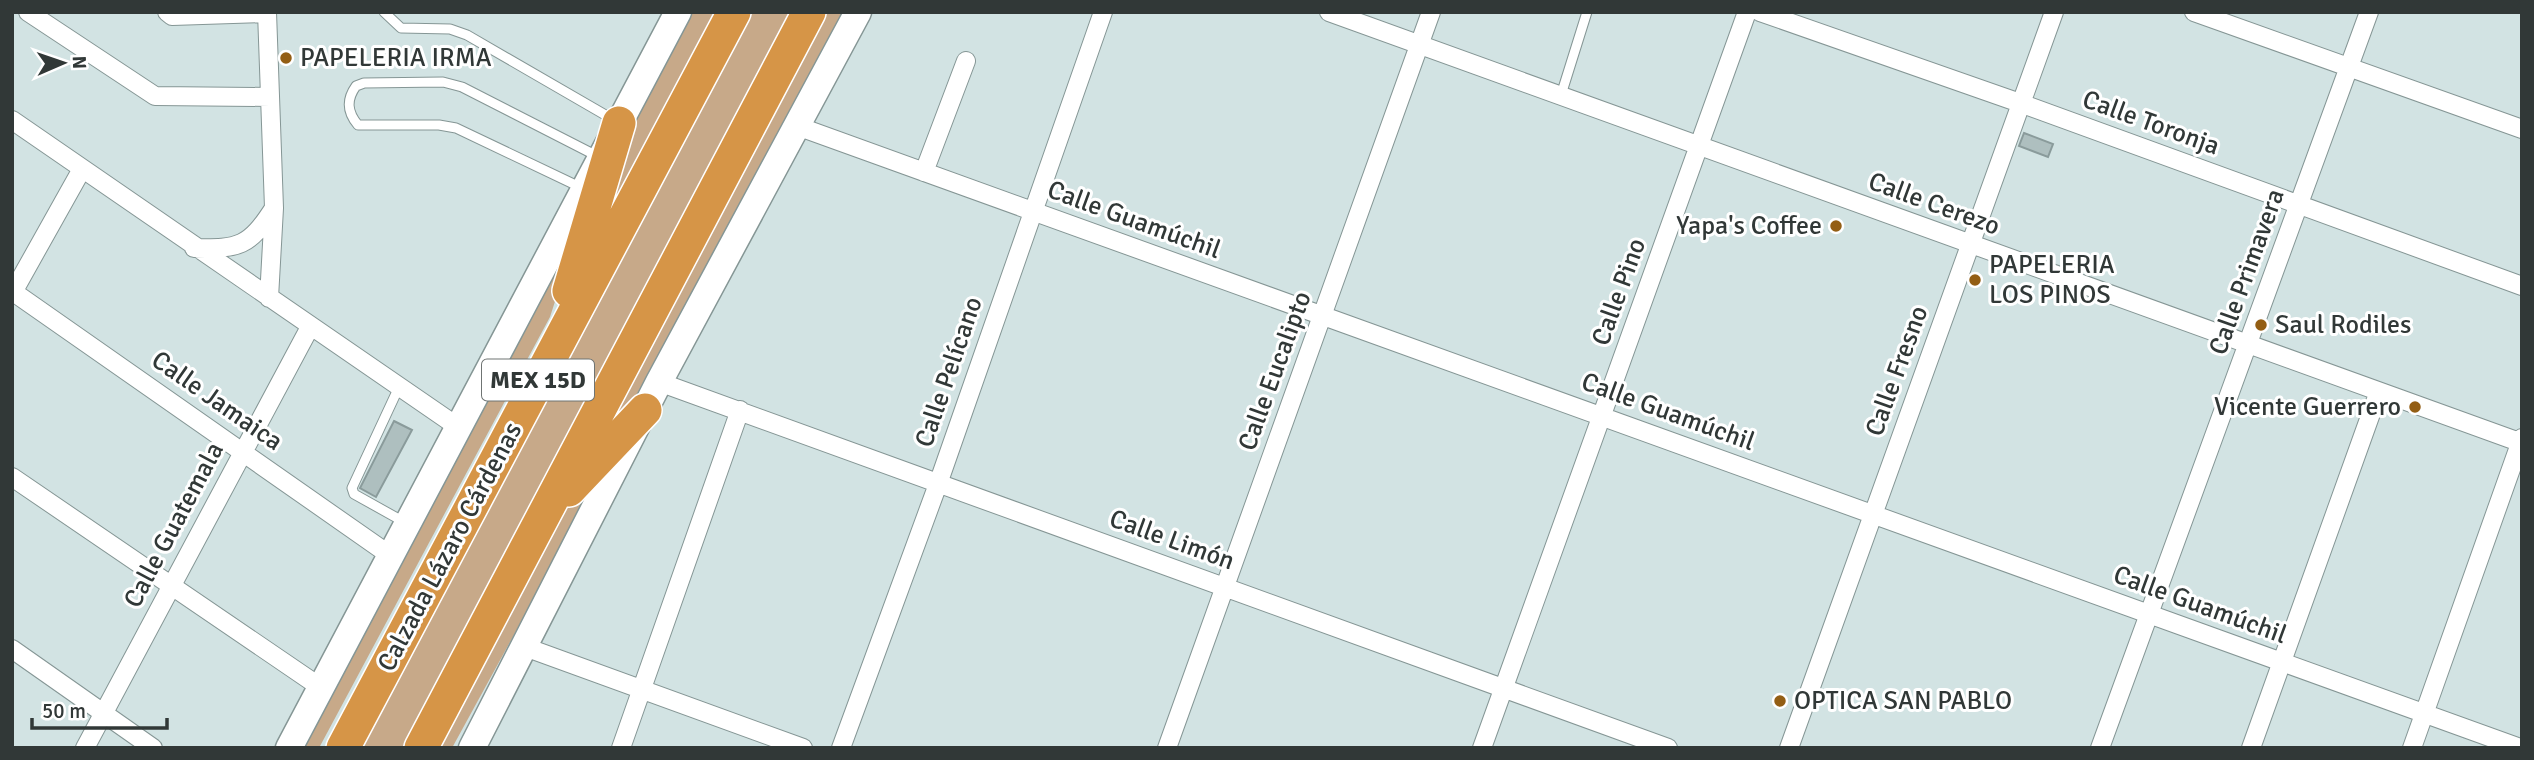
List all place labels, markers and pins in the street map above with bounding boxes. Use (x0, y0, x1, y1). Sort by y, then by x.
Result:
place label: PAPELERIA IRMA (300, 42, 492, 74)
marker: PAPELERIA IRMA (278, 50, 294, 66)
place label: Yapa's Coffee (1676, 210, 1822, 242)
marker: Yapa's Coffee (1828, 218, 1844, 234)
place label: PAPELERIA LOS PINOS (1989, 249, 2115, 311)
marker: PAPELERIA LOS PINOS (1967, 272, 1983, 288)
place label: Saul Rodiles (2275, 309, 2411, 341)
marker: Saul Rodiles (2253, 317, 2269, 333)
place label: Vicente Guerrero (2214, 391, 2401, 423)
marker: Vicente Guerrero (2407, 399, 2423, 415)
place label: OPTICA SAN PABLO (1794, 685, 2012, 717)
marker: OPTICA SAN PABLO (1772, 693, 1788, 709)

